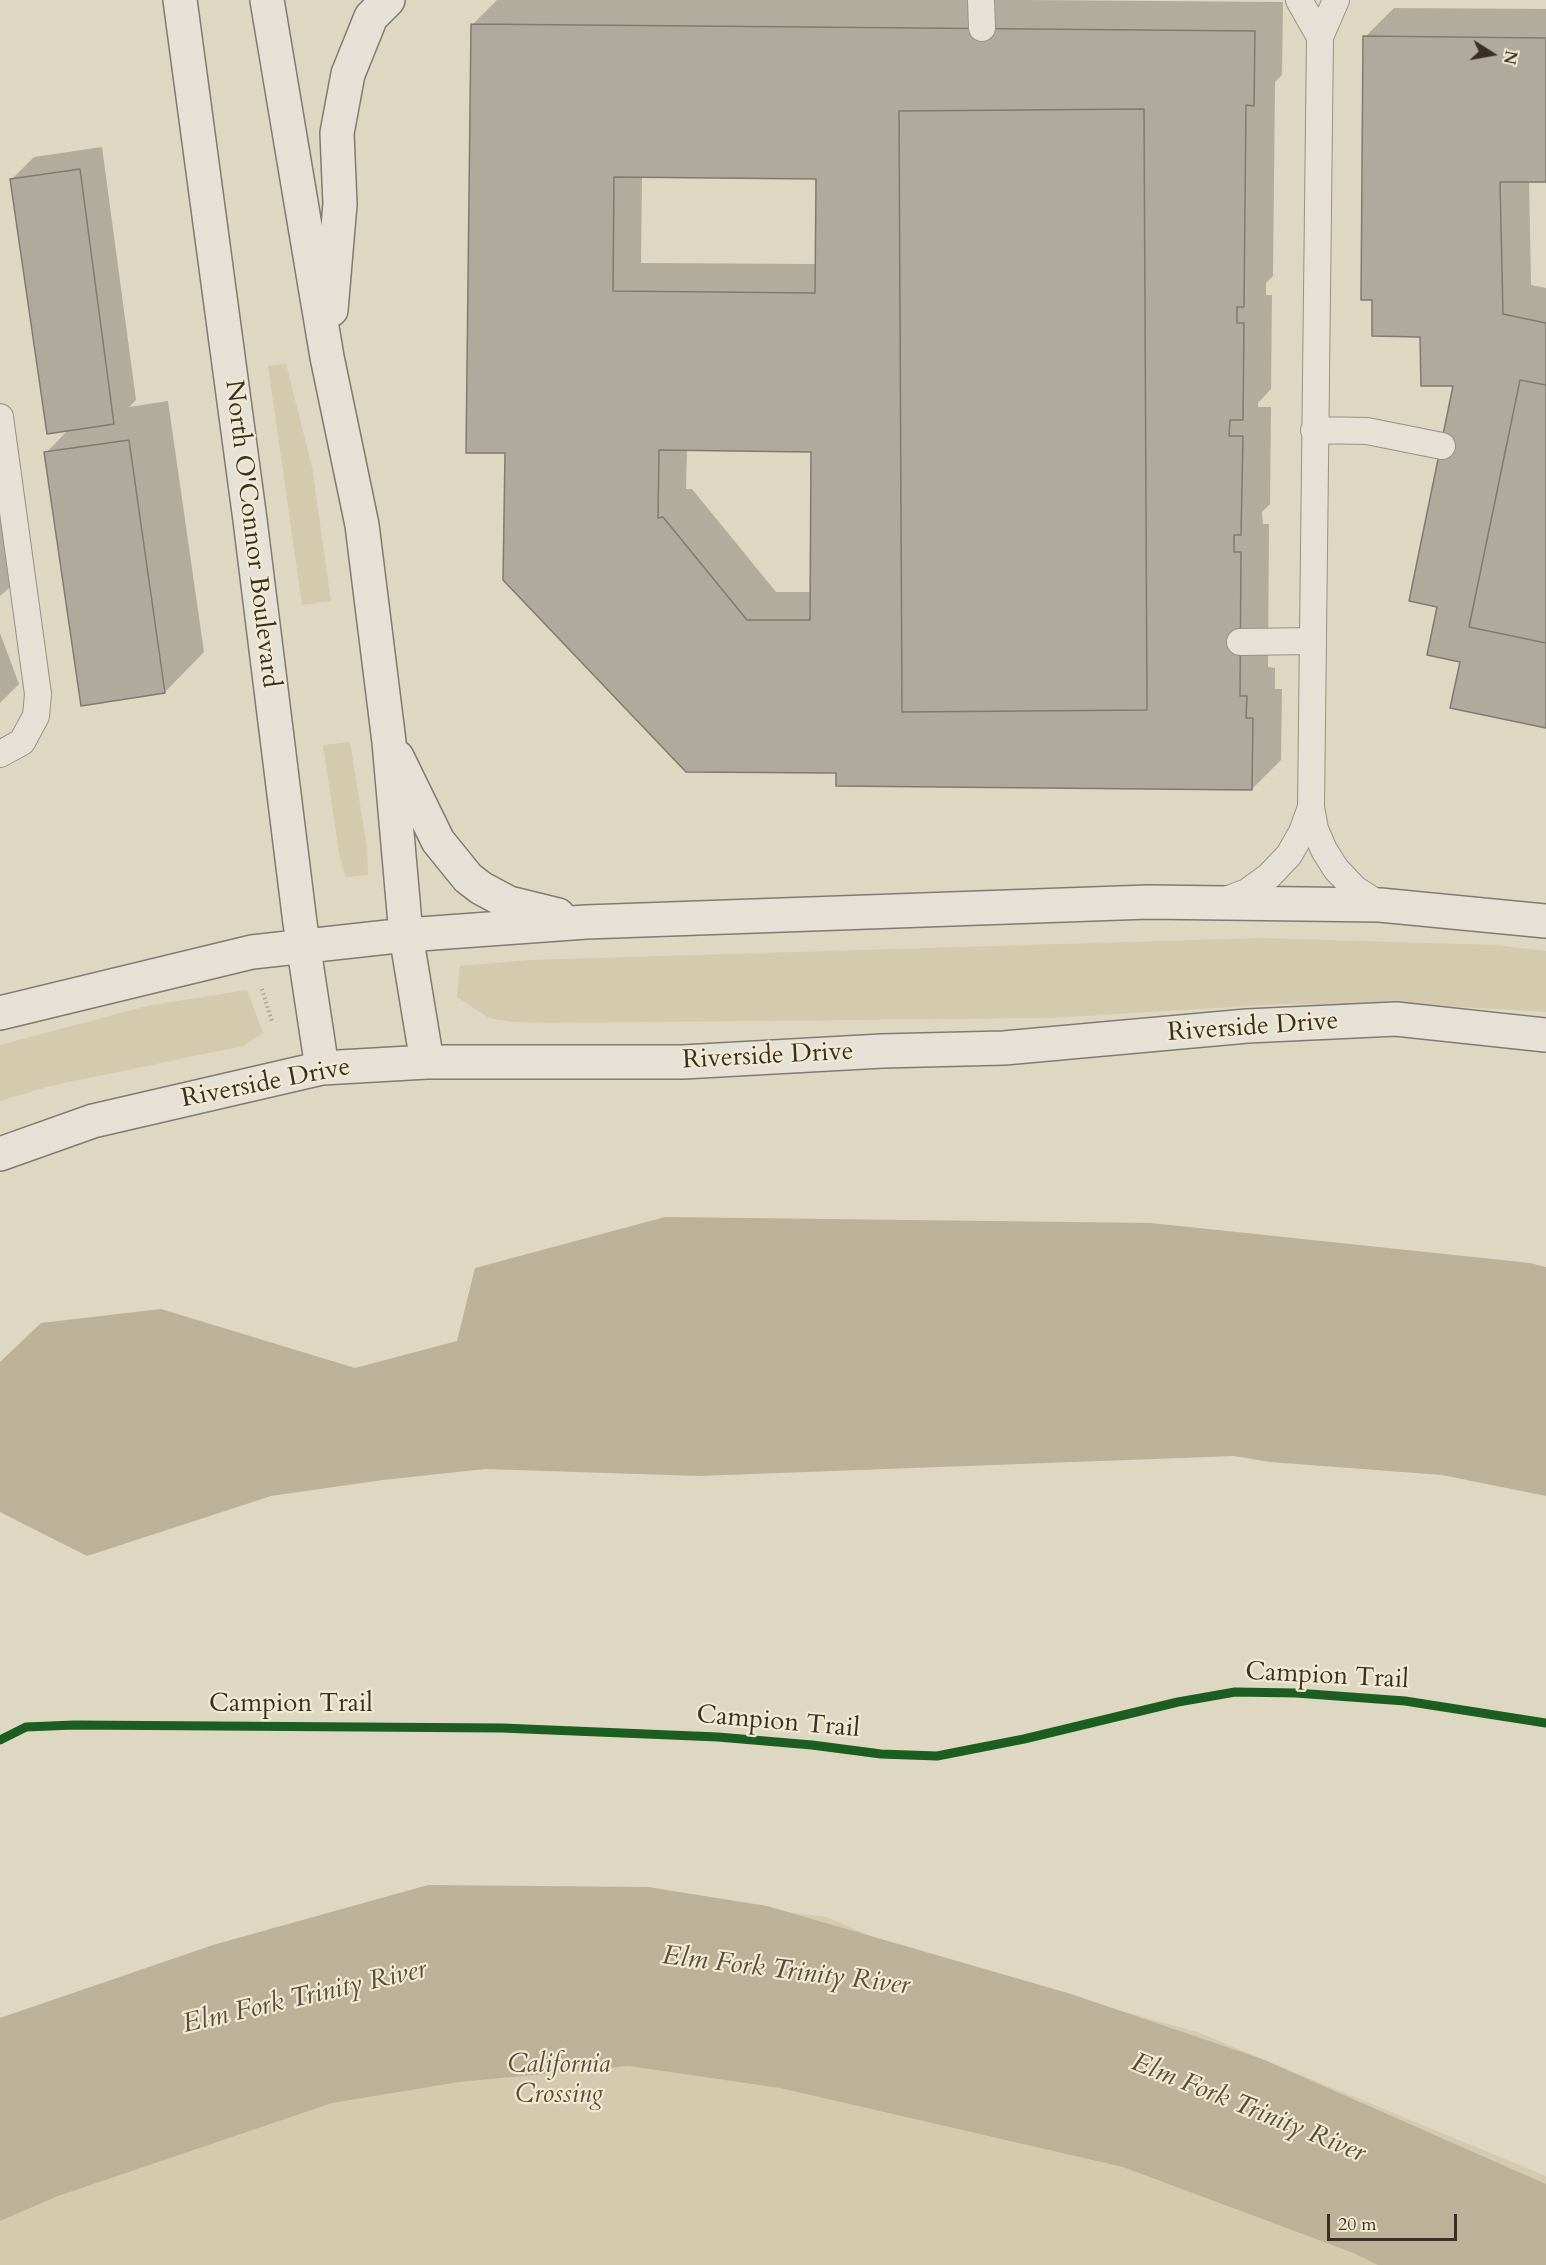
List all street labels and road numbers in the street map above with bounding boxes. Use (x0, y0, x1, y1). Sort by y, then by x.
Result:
street label: North O'Connor Boulevard (217, 378, 285, 690)
street label: Riverside Drive (1166, 1006, 1340, 1050)
street label: Riverside Drive (682, 1037, 854, 1077)
street label: Riverside Drive (179, 1052, 353, 1116)
street label: Campion Trail (1244, 1657, 1410, 1697)
street label: Campion Trail (209, 1689, 373, 1721)
street label: Campion Trail (695, 1700, 861, 1746)

